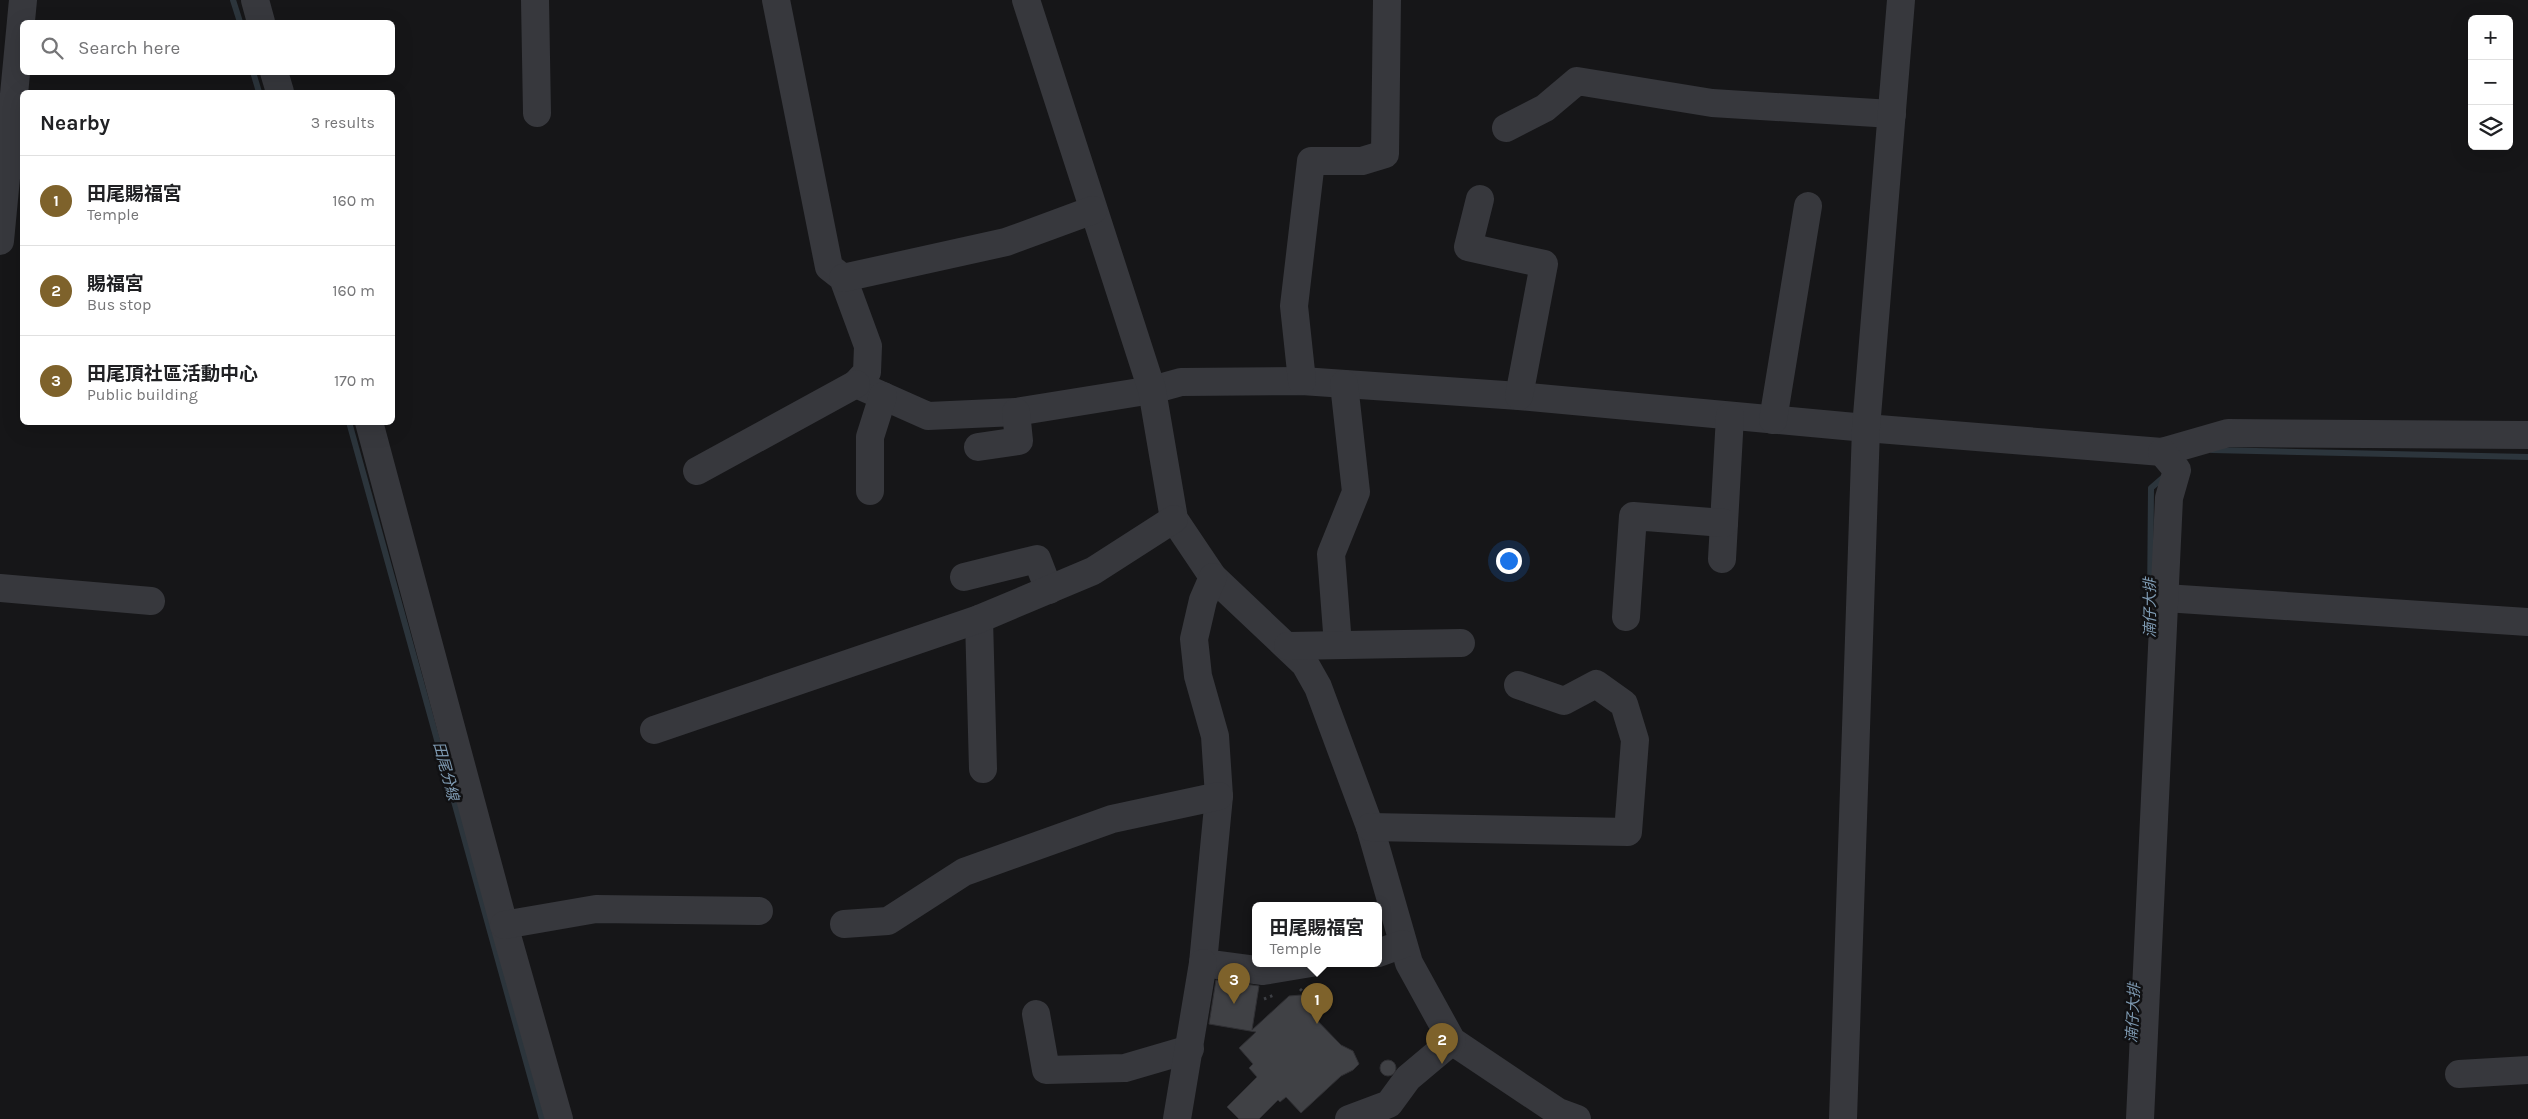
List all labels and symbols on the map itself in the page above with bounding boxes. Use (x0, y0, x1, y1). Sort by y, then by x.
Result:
your location (1496, 548, 1522, 574)
water label: 湳仔大排 (2141, 576, 2159, 638)
water label: 田尾分線 (430, 740, 463, 804)
pin: 3 (1218, 963, 1250, 1004)
water label: 湳仔大排 (2122, 981, 2144, 1043)
pin: 1 (1301, 983, 1333, 1024)
pin: 2 (1426, 1023, 1458, 1064)

